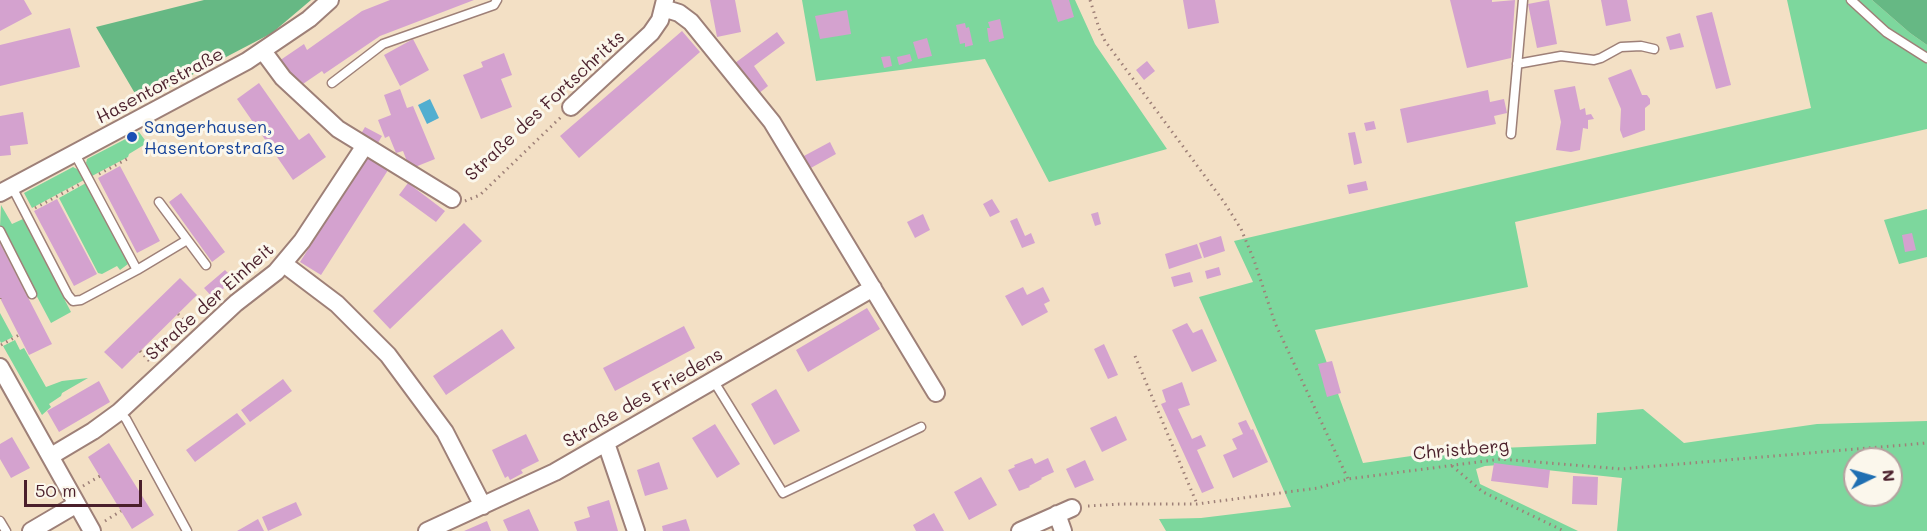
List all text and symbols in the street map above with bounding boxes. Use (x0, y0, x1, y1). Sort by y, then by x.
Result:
street label: Straße des Fortschritts (461, 26, 629, 186)
street label: Hasentorstraße (93, 43, 227, 129)
place label: Sangerhausen, Hasentorstraße (144, 116, 285, 158)
marker: Sangerhausen, Hasentorstraße (125, 130, 139, 144)
street label: Straße der Einheit (142, 239, 278, 365)
street label: Straße des Friedens (559, 343, 727, 453)
street label: Christberg (1412, 435, 1510, 465)
north arrow (1843, 447, 1903, 507)
scale bar (27, 468, 146, 506)
text: N (1878, 469, 1900, 483)
text: 50 m (35, 478, 77, 502)

